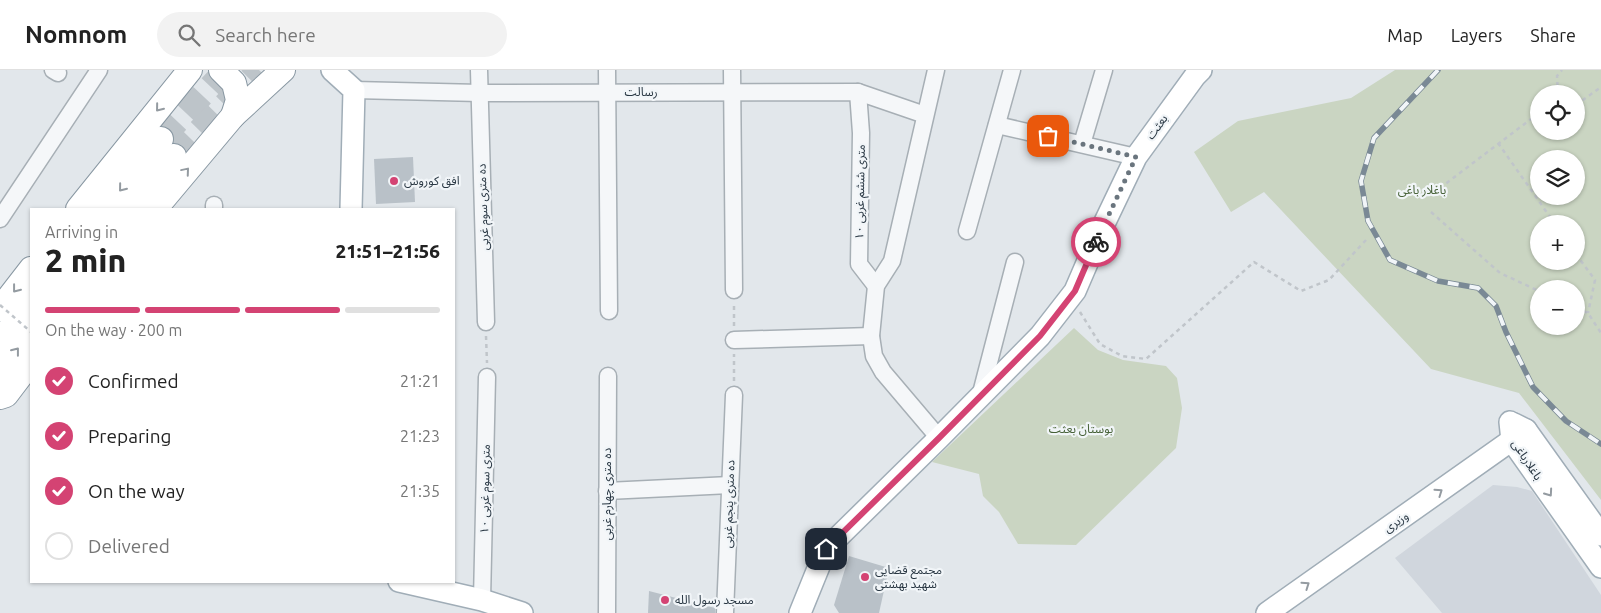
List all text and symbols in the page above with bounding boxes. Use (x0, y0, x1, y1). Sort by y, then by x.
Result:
search box (157, 12, 507, 57)
text: Nomnom (25, 21, 127, 48)
icon: search (175, 21, 203, 49)
text: Search here (215, 24, 316, 46)
text: Map (1387, 25, 1423, 45)
text: Layers (1451, 25, 1502, 45)
text: Share (1530, 25, 1576, 45)
street label: رسالت (624, 85, 658, 99)
map controls (1530, 85, 1585, 335)
button: locate (1530, 85, 1585, 140)
one-way arrow (156, 102, 165, 111)
street label: بعثت (1143, 112, 1171, 142)
pin (1027, 115, 1069, 157)
icon: bag (1034, 122, 1062, 150)
street label: ۱۰ متری ششم غربی (852, 144, 870, 240)
button: layers (1530, 150, 1585, 205)
street label: ده متری سوم غربی (474, 163, 494, 251)
one-way arrow (181, 168, 190, 177)
place label: افق کوروش (404, 174, 460, 189)
marker: افق کوروش (388, 175, 400, 187)
one-way arrow (120, 182, 128, 191)
park label: باغلار باغی (1398, 183, 1446, 197)
button: + (1530, 215, 1585, 270)
courier (1071, 217, 1121, 267)
text: Arriving in (45, 223, 118, 241)
icon: bike (1082, 228, 1110, 256)
text: 21:51–21:56 (335, 240, 440, 262)
text: 2 min (45, 242, 126, 278)
button: − (1530, 280, 1585, 335)
one-way arrow (13, 283, 21, 292)
text: On the way · 200 m (45, 321, 182, 339)
one-way arrow (10, 348, 18, 357)
icon: check (45, 367, 73, 395)
text: Confirmed (88, 370, 179, 392)
text: 21:21 (400, 372, 440, 390)
icon: check (45, 422, 73, 450)
park label: بوستان بعثت (1049, 422, 1113, 436)
text: Preparing (88, 425, 172, 447)
text: 21:23 (400, 427, 440, 445)
street label: باغلارباغی (1509, 437, 1545, 483)
street label: ۱۰ متری سوم غربی (477, 444, 495, 534)
street label: ده متری چهارم غربی (600, 448, 616, 540)
street label: ده متری پنجم غربی (720, 459, 740, 548)
icon: check (45, 477, 73, 505)
text: On the way (88, 480, 185, 502)
text: 21:35 (400, 482, 440, 500)
one-way arrow (1543, 488, 1552, 497)
one-way arrow (1434, 489, 1443, 498)
street label: وزیری (1381, 509, 1411, 535)
pin (805, 528, 847, 570)
text: Delivered (88, 535, 170, 557)
icon: home (812, 535, 840, 563)
place label: مجتمع قضایی شهید بهشتی (875, 563, 942, 591)
marker: مجتمع قضایی شهید بهشتی (859, 571, 871, 583)
one-way arrow (1301, 582, 1310, 591)
place label: مسجد رسول الله (675, 593, 754, 607)
marker: مسجد رسول الله (659, 594, 671, 606)

